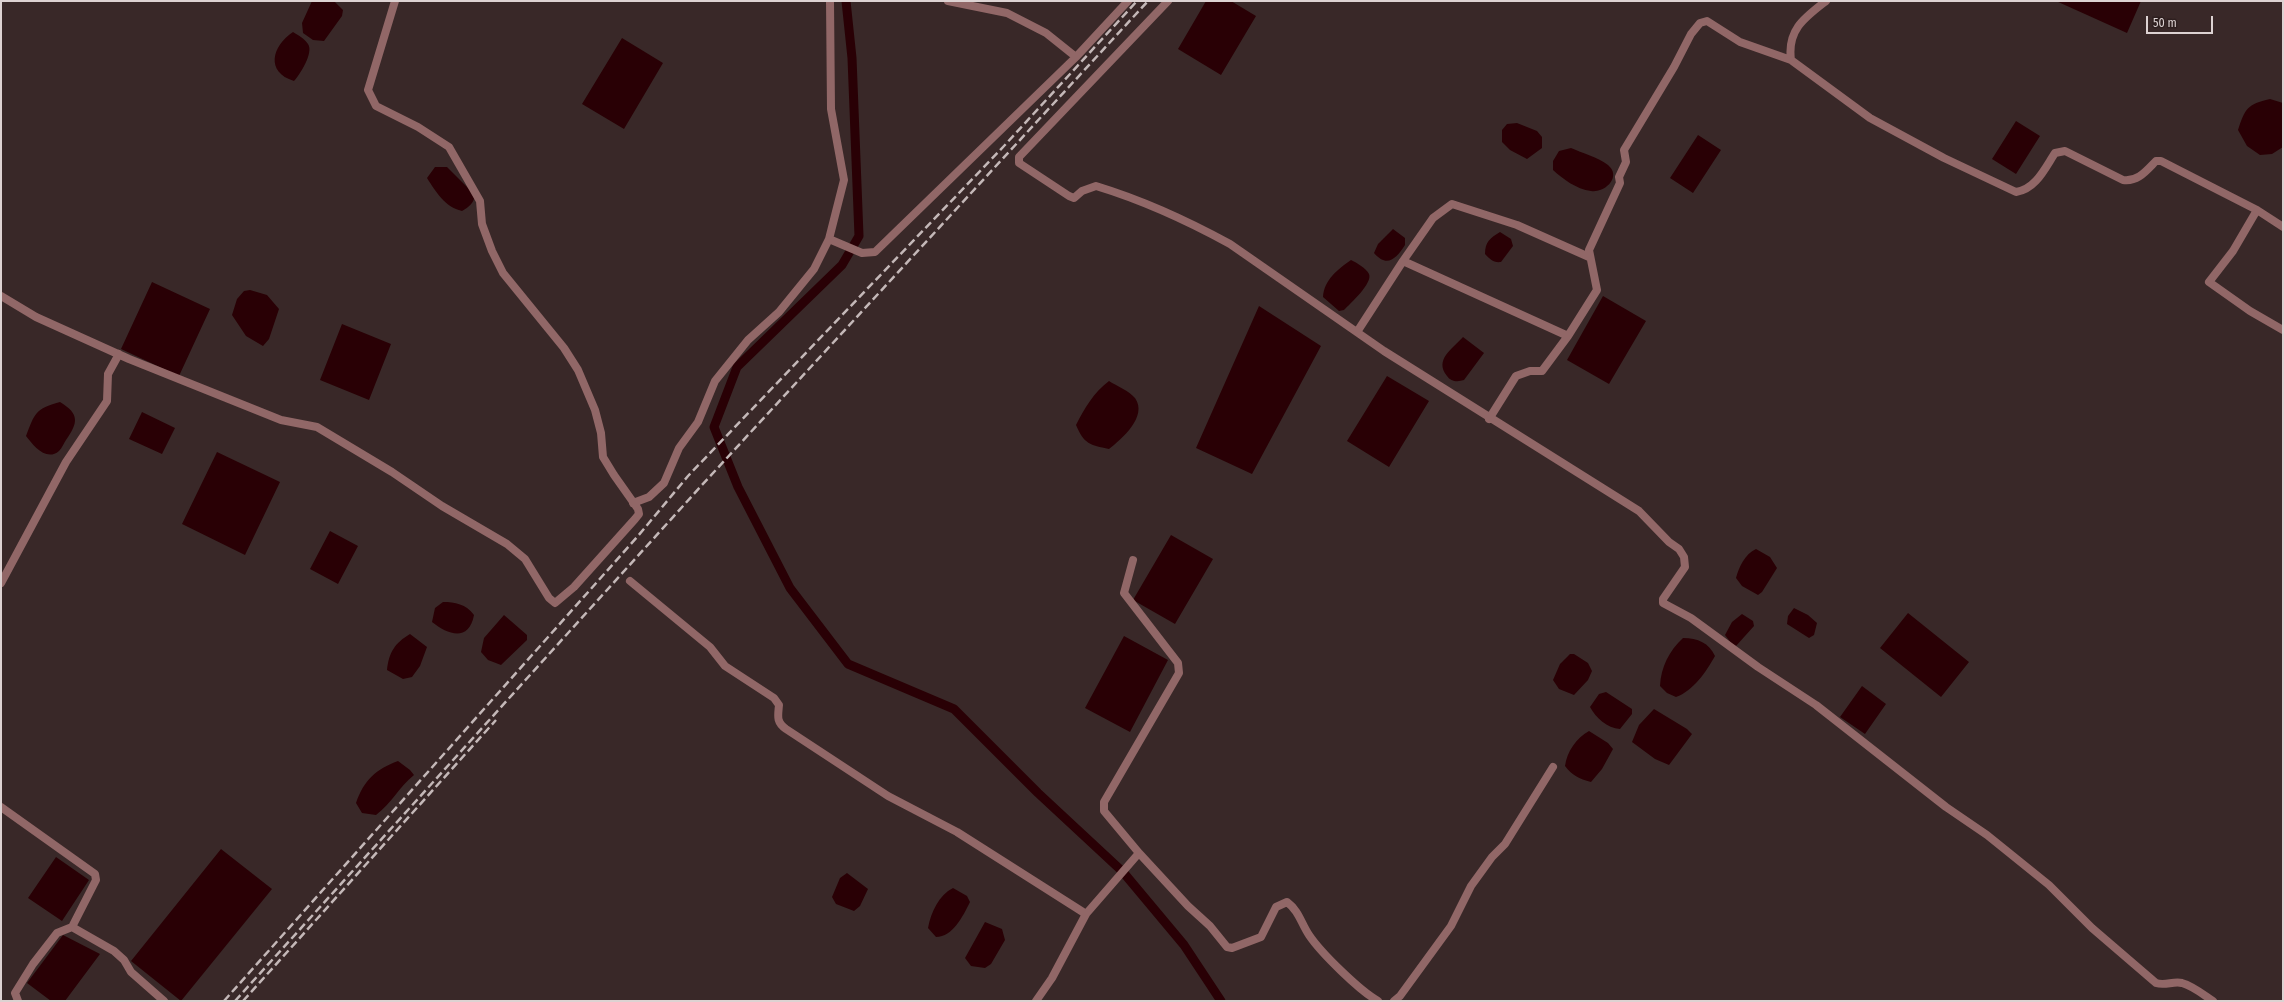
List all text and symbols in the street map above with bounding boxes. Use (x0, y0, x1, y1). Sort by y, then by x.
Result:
scale bar (2148, 8, 2215, 34)
text: 50 m (2153, 16, 2177, 30)

